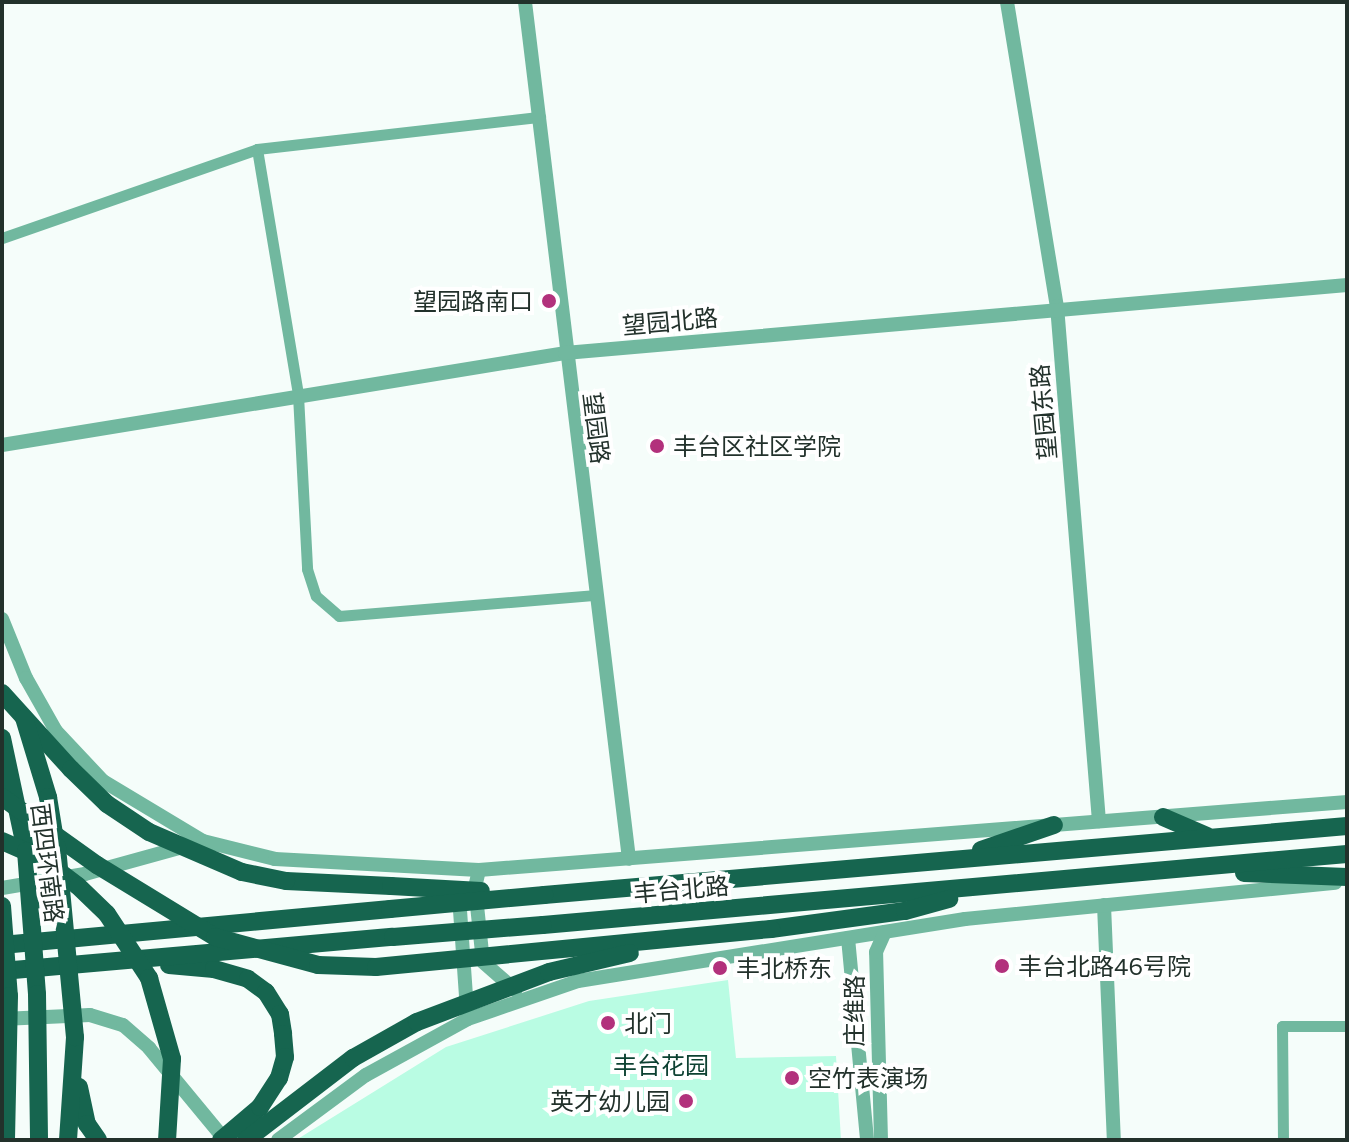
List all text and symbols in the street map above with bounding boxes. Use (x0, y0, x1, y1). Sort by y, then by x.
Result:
place label: 望园路南口 (413, 287, 533, 315)
marker: 望园路南口 (540, 292, 558, 310)
street label: 望园北路 (621, 302, 719, 340)
street label: 望园东路 (1024, 363, 1062, 461)
street label: 望园路 (578, 391, 616, 465)
place label: 丰台区社区学院 (673, 432, 841, 460)
marker: 丰台区社区学院 (648, 437, 666, 455)
street label: 西四环南路 (26, 802, 70, 924)
street label: 丰台北路 (632, 870, 730, 908)
place label: 丰台北路46号院 (1018, 952, 1191, 980)
place label: 丰北桥东 (736, 954, 832, 982)
marker: 丰台北路46号院 (993, 957, 1011, 975)
marker: 丰北桥东 (711, 959, 729, 977)
street label: 庄维路 (840, 975, 868, 1047)
place label: 北门 (624, 1009, 672, 1037)
marker: 北门 (599, 1014, 617, 1032)
park label: 丰台花园 (613, 1051, 709, 1079)
place label: 空竹表演场 (808, 1064, 928, 1092)
marker: 空竹表演场 (783, 1069, 801, 1087)
place label: 英才幼儿园 (550, 1087, 670, 1115)
marker: 英才幼儿园 (677, 1092, 695, 1110)

